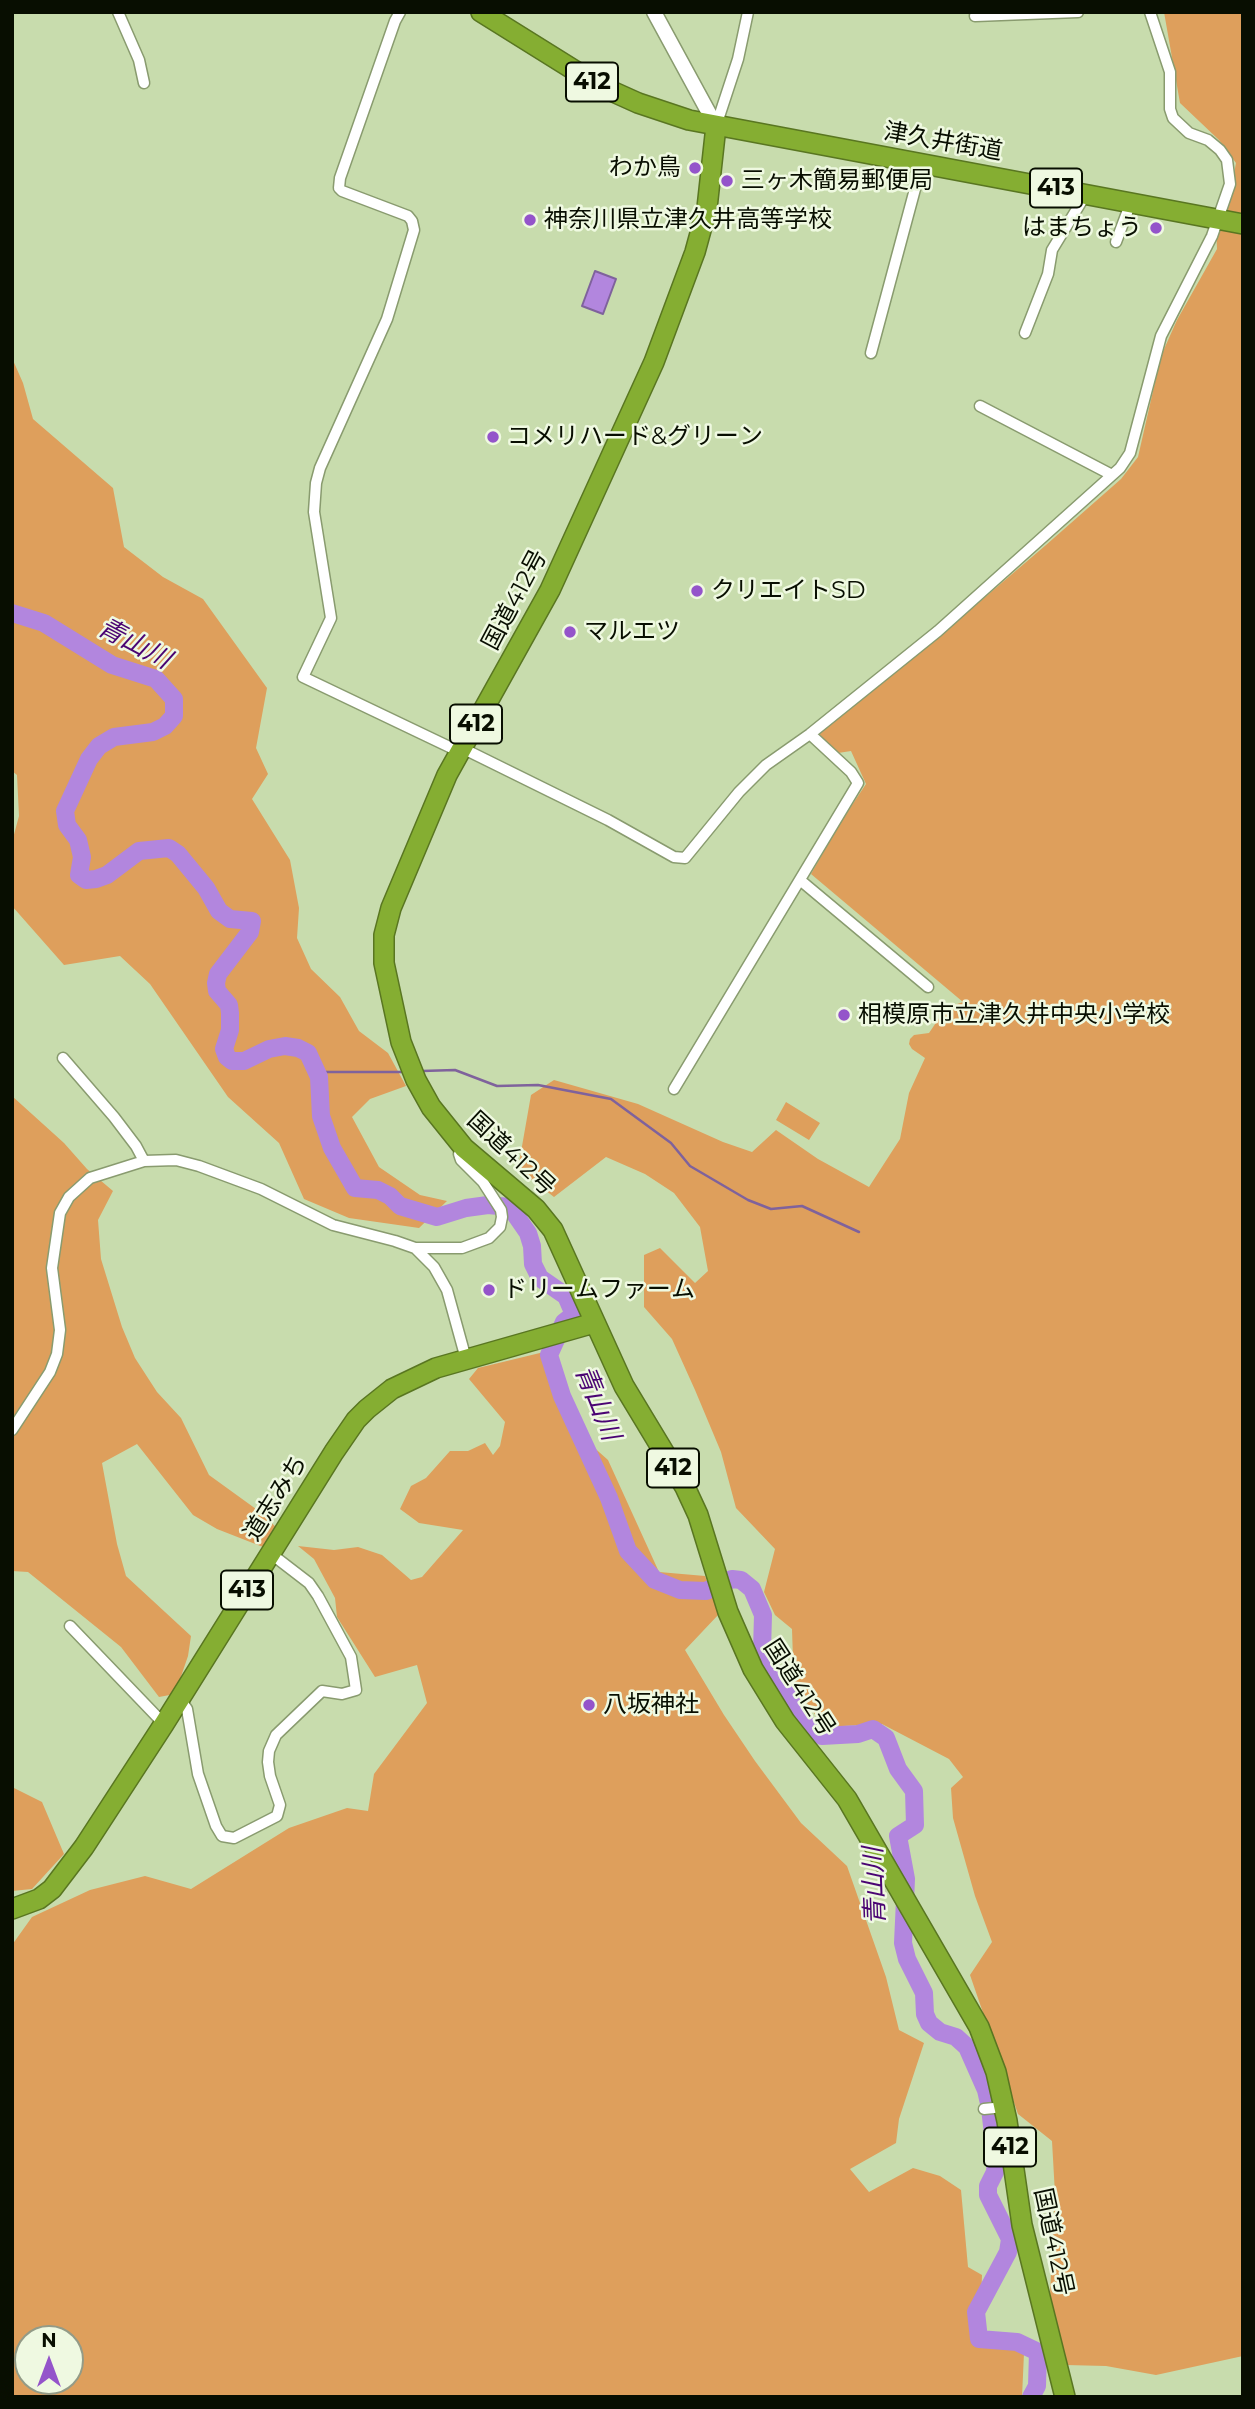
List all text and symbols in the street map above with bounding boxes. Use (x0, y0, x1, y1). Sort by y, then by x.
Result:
road number: 412 (566, 62, 618, 102)
street label: 津久井街道 (881, 117, 1005, 167)
place label: わか鳥 (609, 154, 681, 182)
marker: わか鳥 (687, 160, 703, 176)
place label: 三ヶ木簡易郵便局 (741, 167, 933, 195)
road number: 413 (1030, 168, 1082, 208)
marker: 三ヶ木簡易郵便局 (719, 173, 735, 189)
place label: 神奈川県立津久井高等学校 (544, 206, 832, 234)
marker: 神奈川県立津久井高等学校 (522, 212, 538, 228)
place label: はまちょう (1022, 214, 1142, 242)
marker: はまちょう (1148, 220, 1164, 236)
place label: コメリハード&グリーン (507, 423, 763, 451)
marker: コメリハード&グリーン (485, 429, 501, 445)
street label: 国道412号 (477, 545, 553, 655)
place label: クリエイトSD (711, 577, 866, 605)
marker: クリエイトSD (689, 583, 705, 599)
water label: 青山川 (92, 612, 176, 676)
place label: マルエツ (584, 618, 680, 646)
marker: マルエツ (562, 624, 578, 640)
road number: 412 (450, 704, 502, 744)
place label: 相模原市立津久井中央小学校 (858, 1001, 1170, 1029)
marker: 相模原市立津久井中央小学校 (836, 1007, 852, 1023)
street label: 国道412号 (461, 1106, 561, 1202)
place label: ドリームファーム (503, 1276, 695, 1304)
marker: ドリームファーム (481, 1282, 497, 1298)
water label: 青山川 (568, 1361, 626, 1445)
road number: 412 (647, 1448, 699, 1488)
street label: 道志みち (238, 1450, 314, 1546)
road number: 413 (221, 1570, 273, 1610)
street label: 国道412号 (757, 1634, 841, 1742)
place label: 八坂神社 (603, 1691, 699, 1719)
marker: 八坂神社 (581, 1697, 597, 1713)
water label: 青山川 (858, 1846, 892, 1926)
road number: 412 (984, 2128, 1036, 2166)
street label: 国道412号 (1028, 2185, 1078, 2299)
north arrow (14, 2325, 84, 2395)
text: N (41, 2329, 57, 2352)

